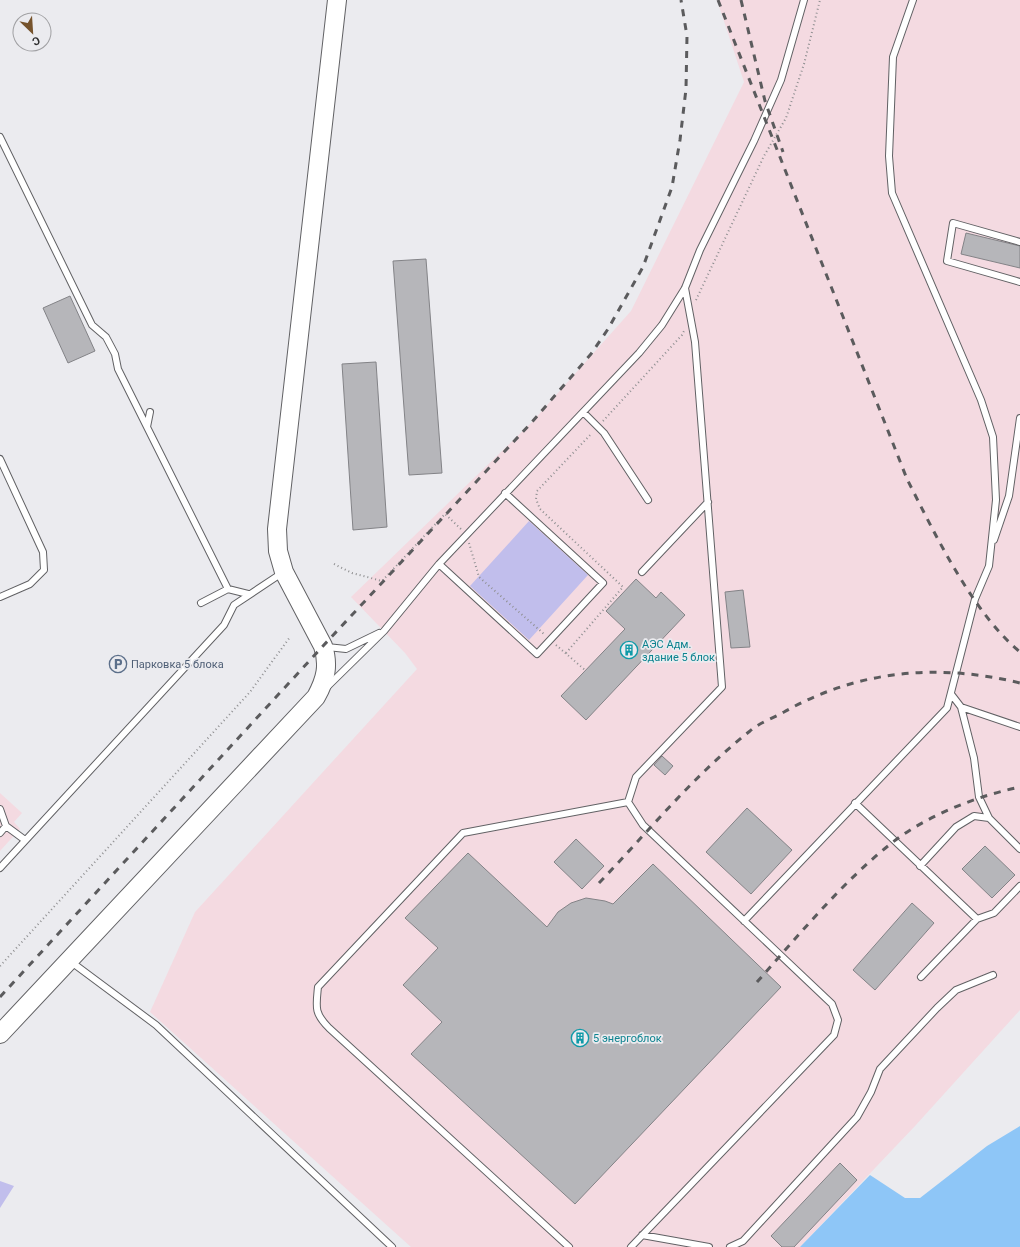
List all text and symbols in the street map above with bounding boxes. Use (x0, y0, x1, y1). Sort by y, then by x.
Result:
north arrow (12, 12, 52, 52)
text: С (30, 33, 42, 48)
place label: АЭС Адм. здание 5 блок (642, 638, 715, 664)
building icon: АЭС Адм. здание 5 блок (619, 640, 639, 660)
parking icon: Парковка 5 блока (108, 654, 128, 674)
place label: Парковка 5 блока (131, 658, 224, 671)
building icon: 5 энергоблок (570, 1028, 590, 1048)
place label: 5 энергоблок (593, 1032, 662, 1045)

